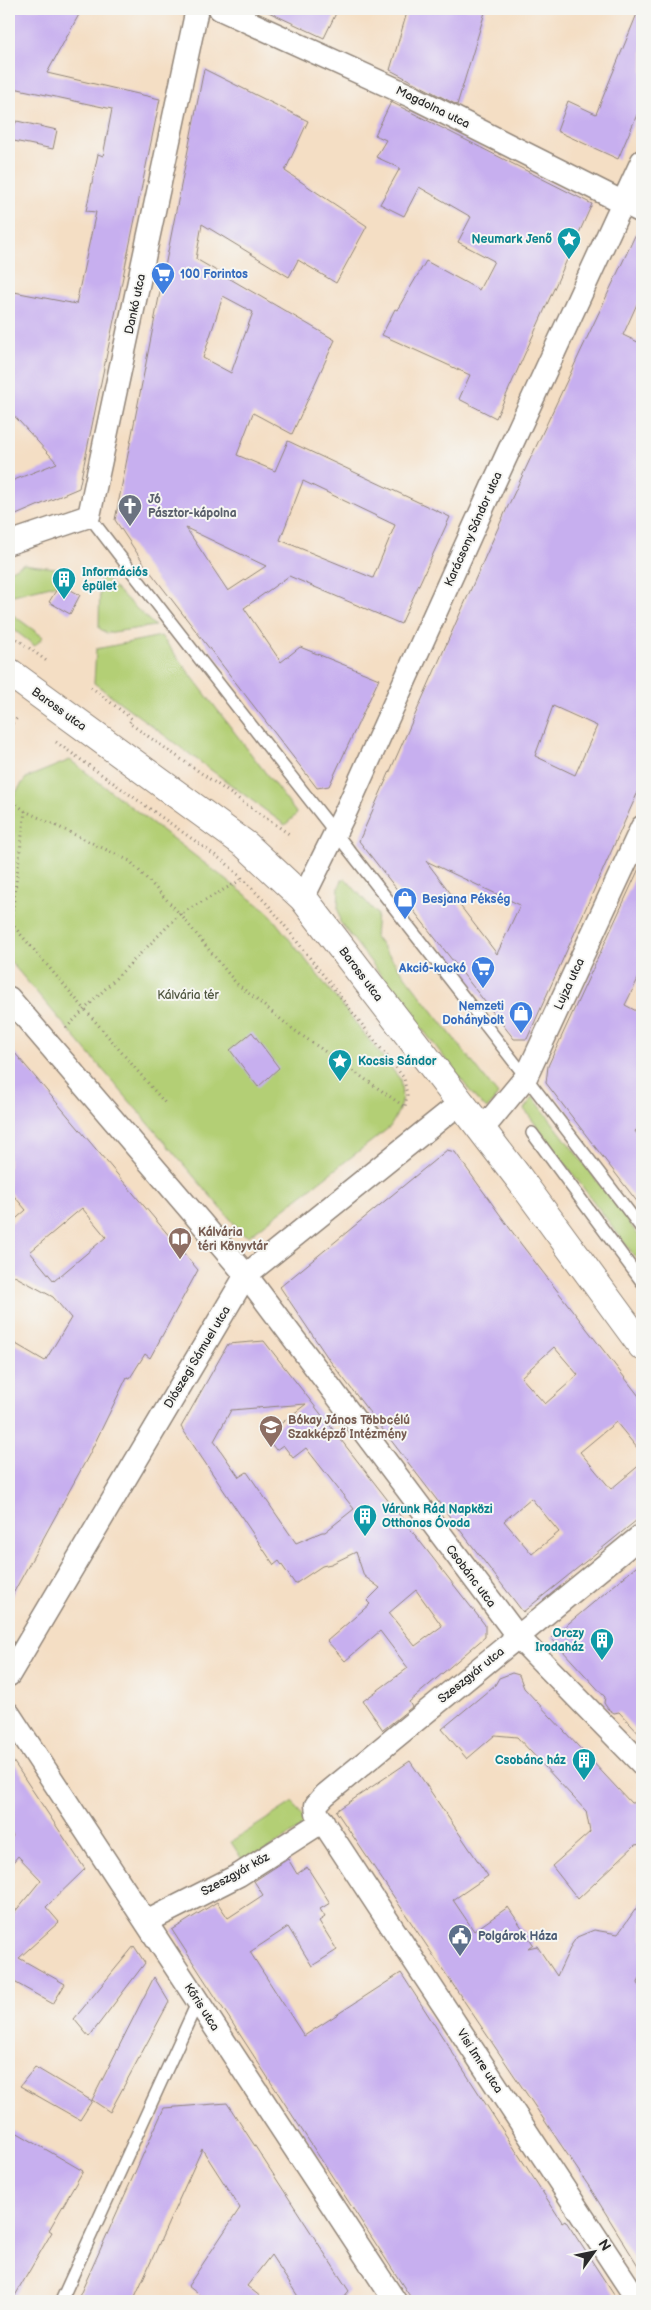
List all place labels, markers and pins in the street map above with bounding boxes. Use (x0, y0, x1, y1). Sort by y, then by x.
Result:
place icon: Neumark Jenő (556, 226, 582, 260)
place label: Neumark Jenő (472, 232, 552, 247)
supermarket icon: 100 Forintos (150, 261, 176, 295)
place label: 100 Forintos (180, 267, 248, 282)
place label: Jó Pásztor-kápolna (148, 492, 237, 521)
church icon: Jó Pásztor-kápolna (117, 493, 143, 527)
place label: Információs épület (82, 565, 148, 594)
building icon: Információs épület (51, 566, 77, 600)
shop icon: Besjana Pékség (392, 886, 418, 920)
place label: Besjana Pékség (422, 892, 511, 907)
supermarket icon: Akció-kuckó (470, 955, 496, 989)
place label: Akció-kuckó (398, 961, 466, 976)
place label: Nemzeti Dohánybolt (442, 999, 504, 1028)
shop icon: Nemzeti Dohánybolt (508, 1000, 534, 1034)
place icon: Kocsis Sándor (327, 1048, 353, 1082)
place label: Kocsis Sándor (358, 1054, 437, 1069)
place label: Kálvária téri Könyvtár (197, 1225, 268, 1254)
library icon: Kálvária téri Könyvtár (167, 1226, 193, 1260)
place label: Bókay János Többcélú Szakképző Intézmény (288, 1413, 410, 1442)
school or university icon: Bókay János Többcélú Szakképző Intézmény (258, 1414, 284, 1448)
place label: Várunk Rád Napközi Otthonos Óvoda (382, 1502, 493, 1531)
building icon: Várunk Rád Napközi Otthonos Óvoda (352, 1503, 378, 1537)
place label: Orczy Irodaház (535, 1626, 584, 1655)
building icon: Orczy Irodaház (589, 1627, 615, 1661)
building icon: Csobánc ház (571, 1747, 597, 1781)
place label: Csobánc ház (495, 1753, 566, 1768)
public building icon: Polgárok Háza (447, 1923, 473, 1957)
place label: Polgárok Háza (478, 1929, 558, 1944)

